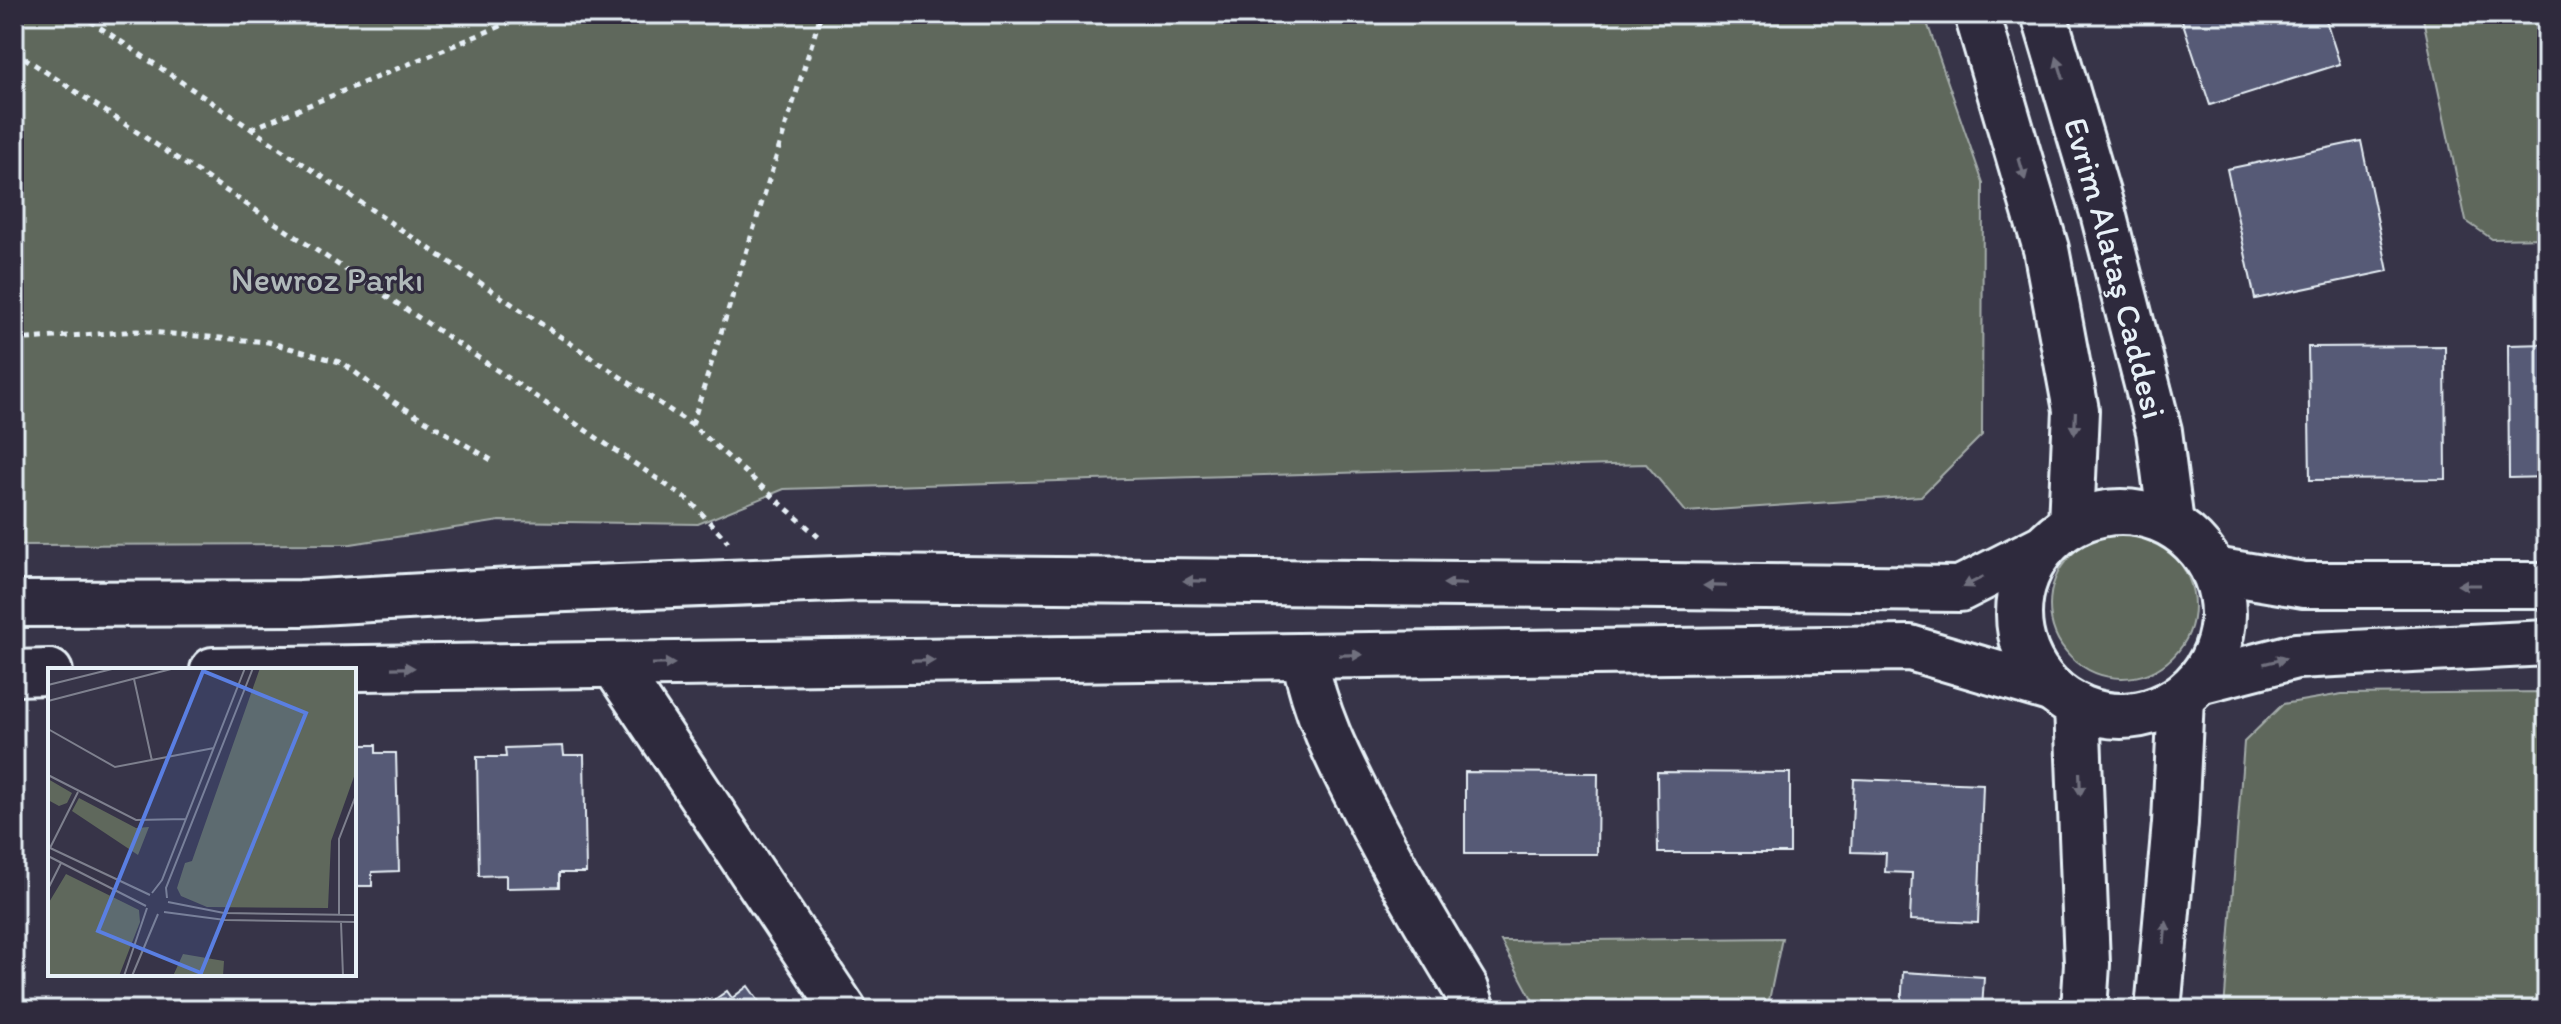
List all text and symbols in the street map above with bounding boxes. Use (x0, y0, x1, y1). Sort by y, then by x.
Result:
one-way arrow (2053, 56, 2066, 80)
street label: Evrim Alataş Caddesi (2055, 113, 2175, 423)
one-way arrow (2016, 158, 2029, 182)
park label: Newroz Parkı (231, 259, 423, 300)
one-way arrow (2068, 411, 2081, 436)
one-way arrow (1182, 575, 1207, 587)
one-way arrow (1962, 575, 1985, 589)
one-way arrow (1442, 578, 1467, 590)
one-way arrow (2456, 579, 2481, 591)
one-way arrow (1702, 580, 1727, 592)
one-way arrow (1339, 649, 1364, 661)
one-way arrow (911, 654, 936, 667)
one-way arrow (2262, 655, 2287, 667)
one-way arrow (651, 658, 676, 670)
one-way arrow (391, 661, 416, 674)
inset map (48, 668, 356, 976)
one-way arrow (2073, 772, 2086, 797)
one-way arrow (2159, 919, 2172, 944)

